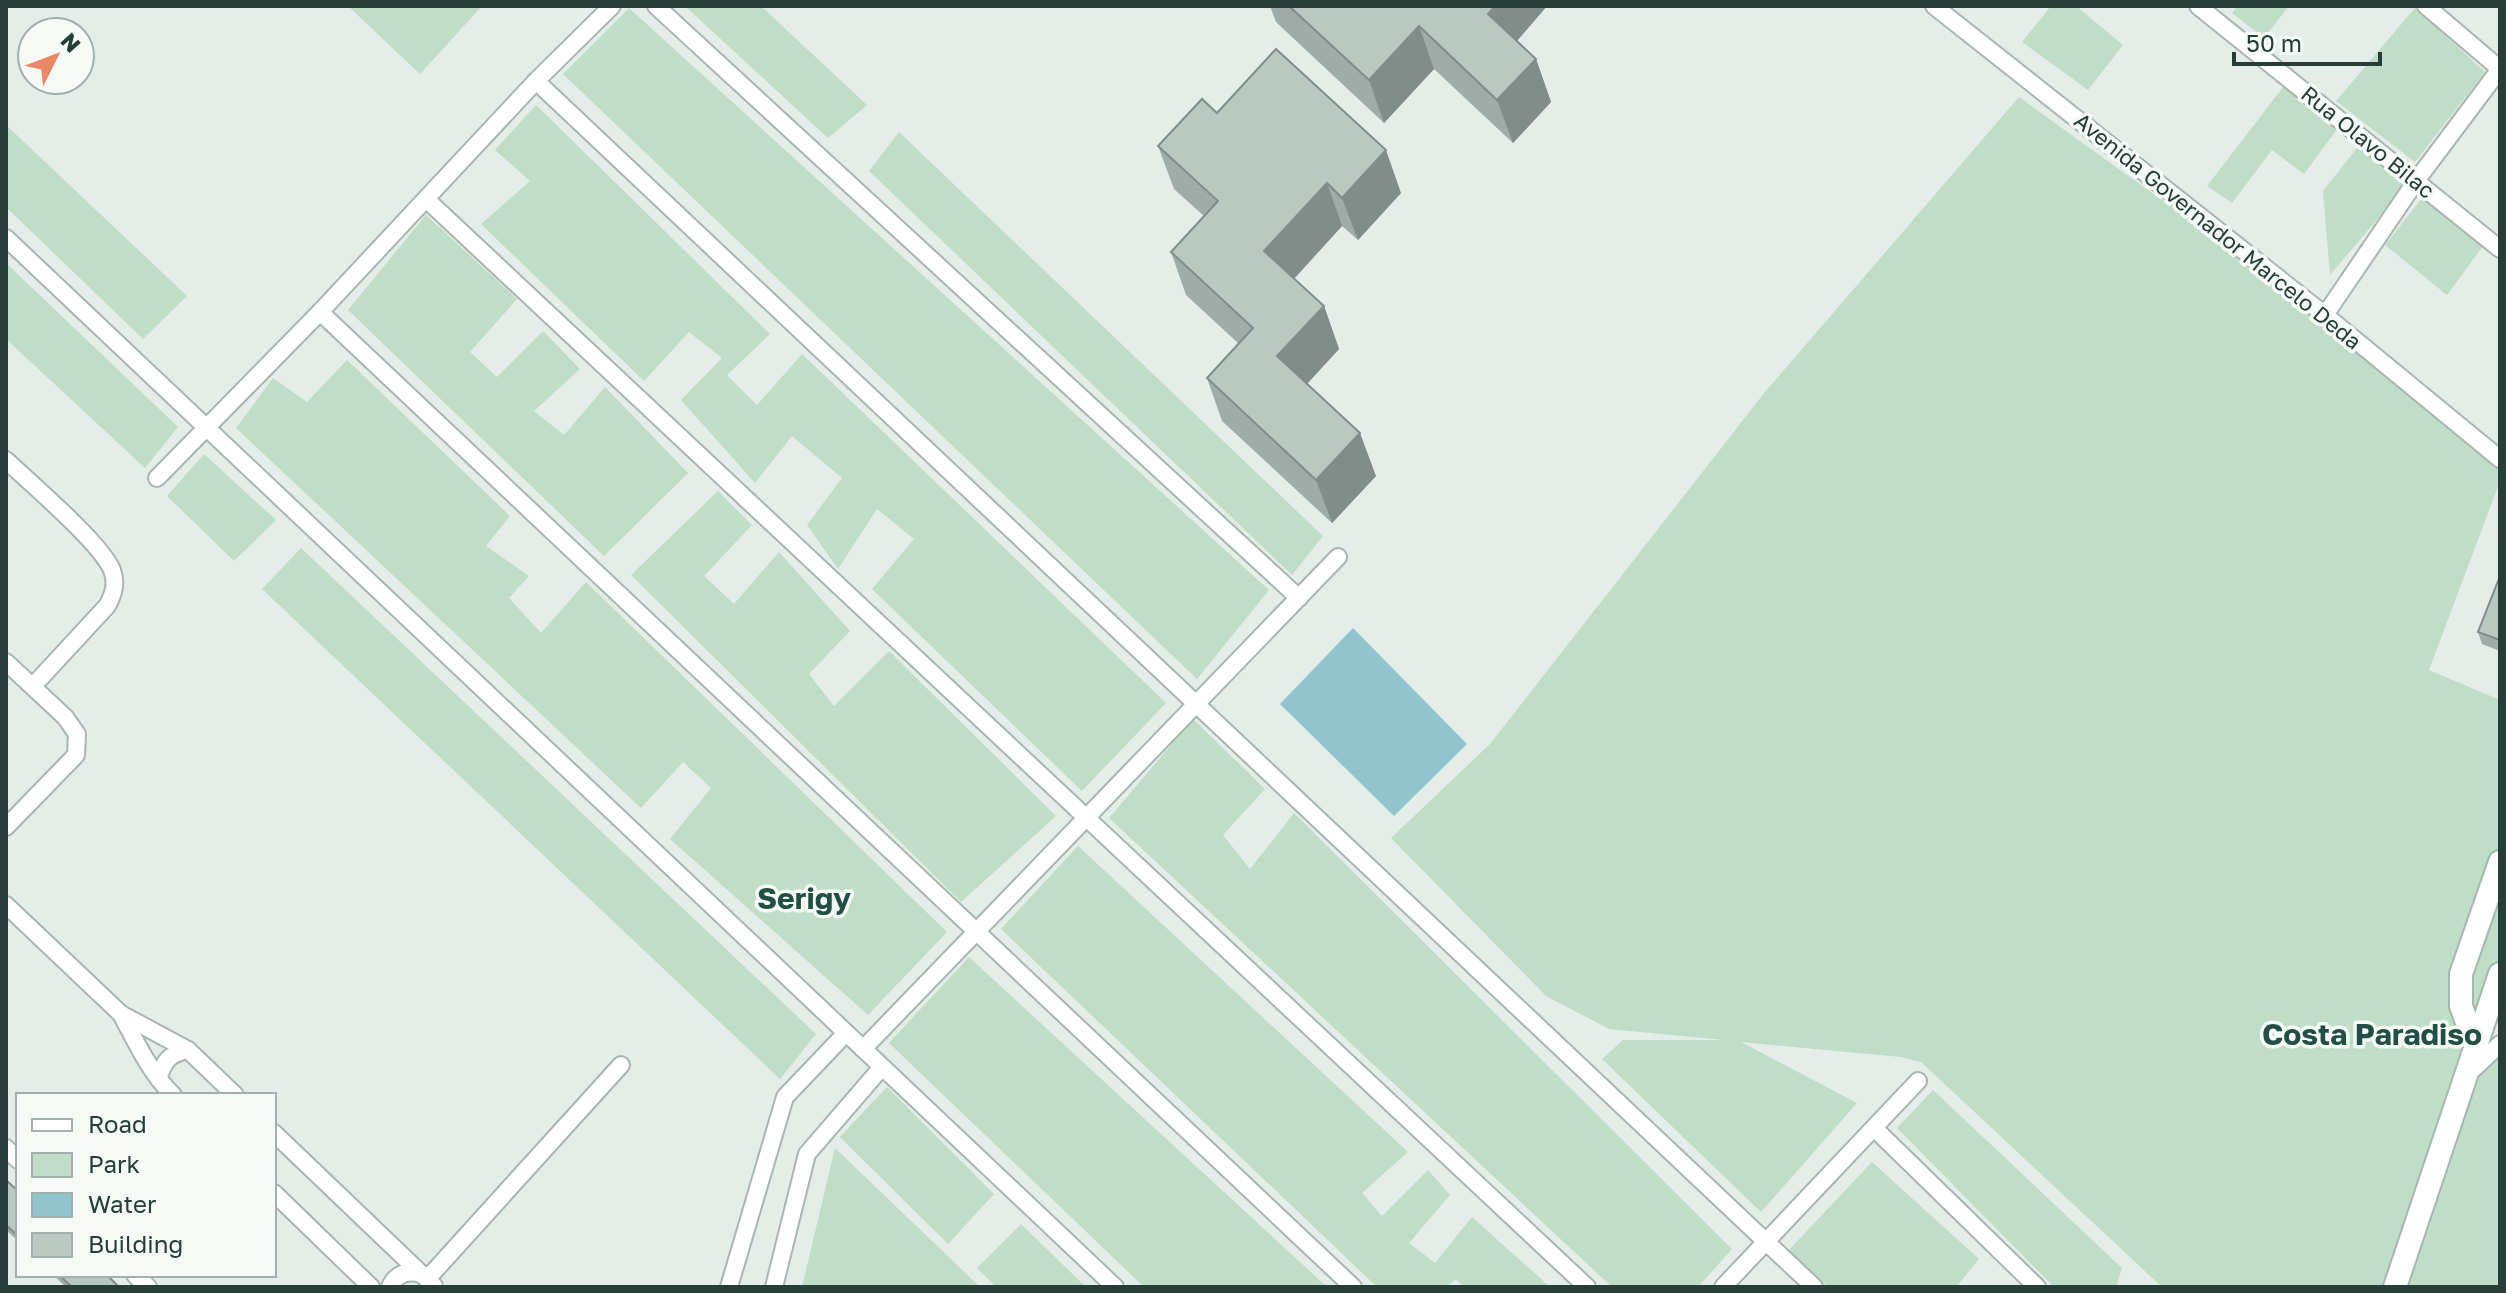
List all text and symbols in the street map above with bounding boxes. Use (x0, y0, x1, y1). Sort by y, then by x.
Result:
north arrow (16, 16, 96, 96)
scale bar (2234, 16, 2380, 66)
text: N (56, 27, 87, 58)
text: 50 m (2246, 28, 2302, 57)
street label: Rua Olavo Bilac (2296, 80, 2440, 204)
street label: Avenida Governador Marcelo Deda (2069, 106, 2367, 355)
district label: Serigy (757, 880, 851, 916)
district label: Costa Paradiso (2262, 1016, 2482, 1052)
legend (16, 1093, 276, 1277)
text: Road (88, 1109, 147, 1138)
text: Park (88, 1149, 140, 1178)
text: Water (88, 1189, 156, 1218)
text: Building (88, 1229, 183, 1258)

